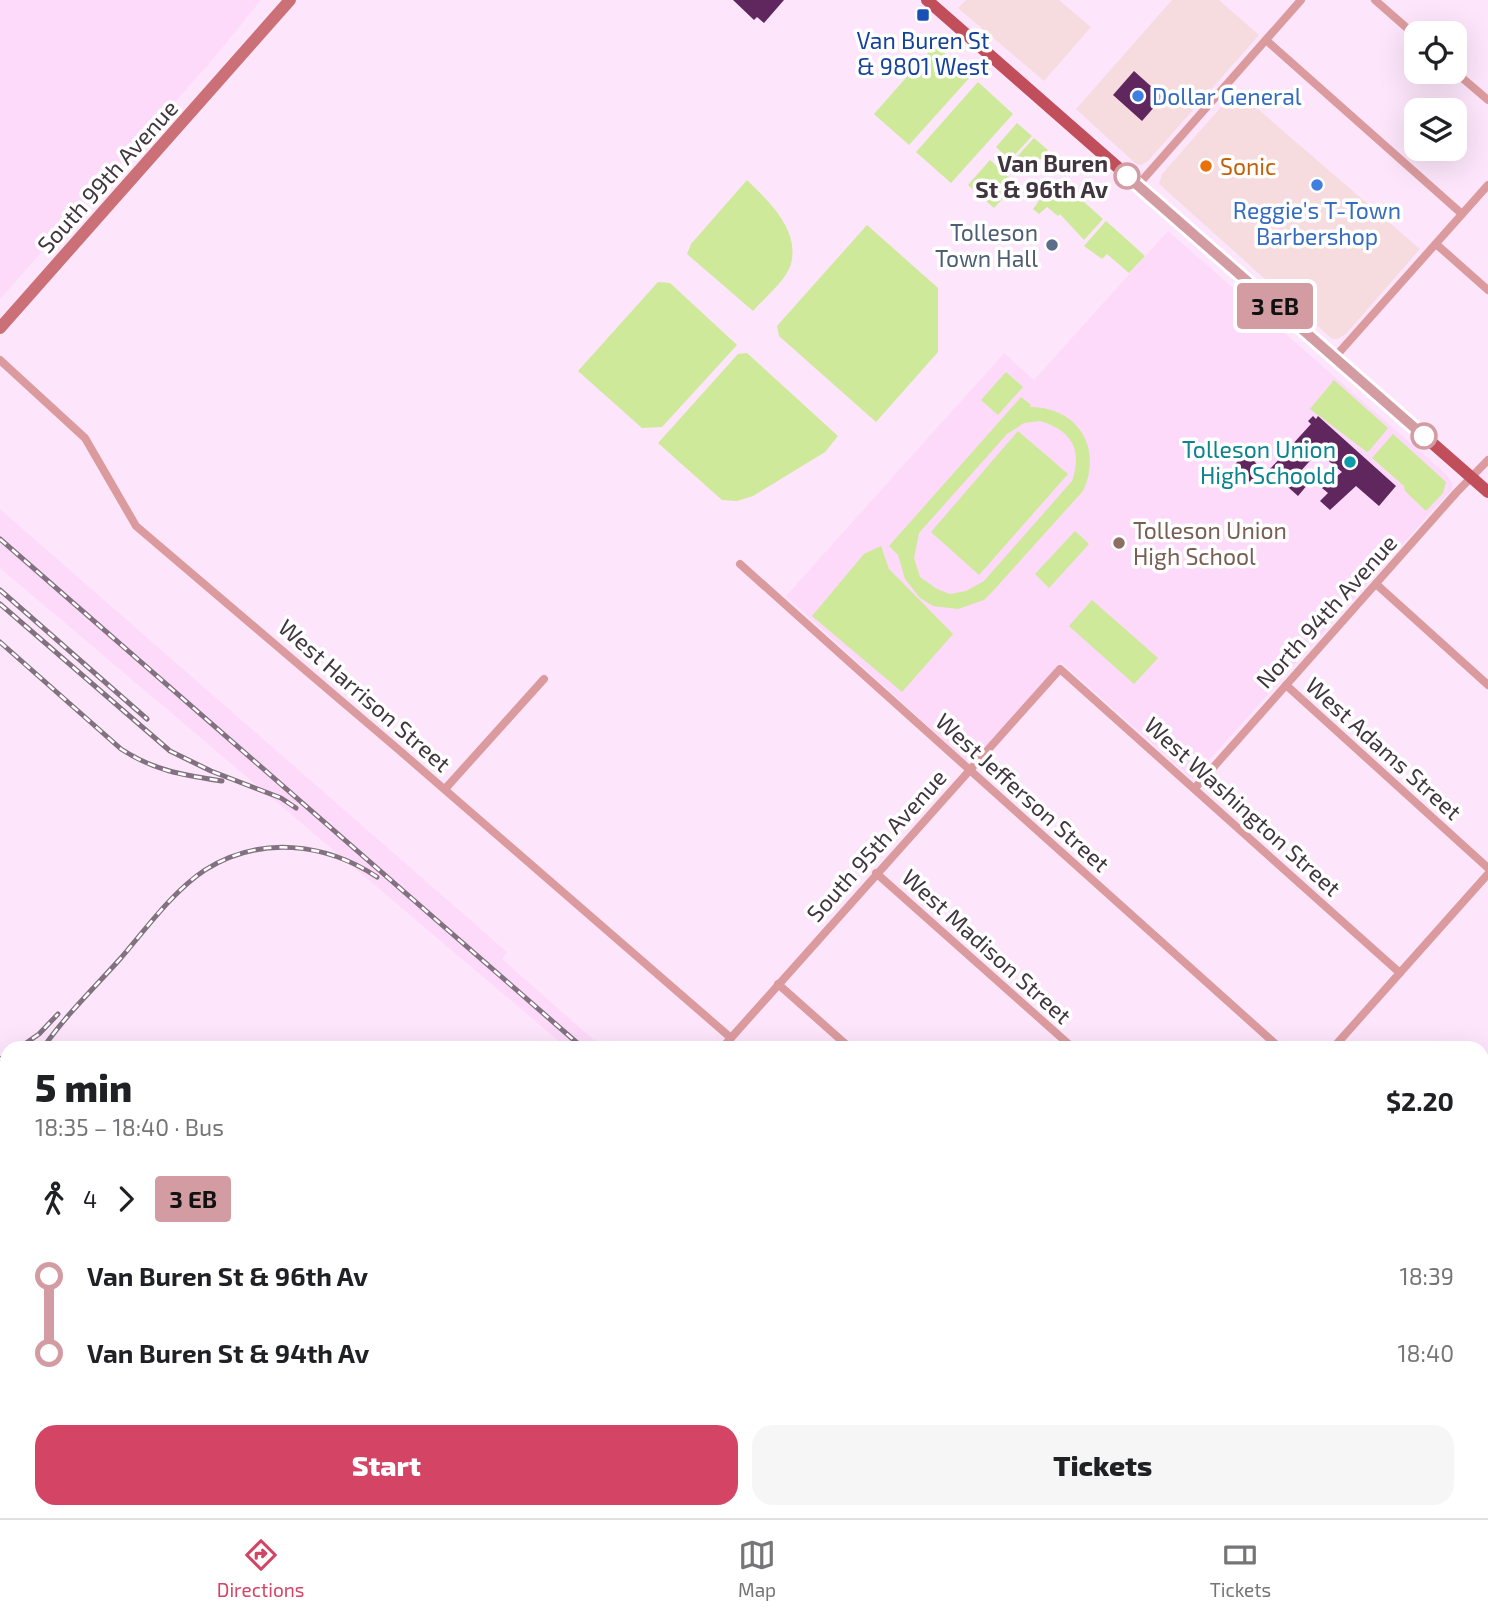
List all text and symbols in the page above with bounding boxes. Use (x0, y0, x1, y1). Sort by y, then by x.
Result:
marker: Van Buren St & 9801 West (915, 7, 931, 23)
map controls (1404, 21, 1467, 161)
button: locate (1404, 21, 1467, 84)
place label: Van Buren St & 9801 West (856, 26, 990, 80)
place label: Dollar General (1152, 82, 1302, 110)
marker: Dollar General (1130, 88, 1146, 104)
street label: South 99th Avenue (31, 94, 183, 258)
button: layers (1404, 98, 1467, 161)
place label: Van Buren St & 96th Av (975, 149, 1108, 203)
place label: Sonic (1220, 152, 1276, 180)
marker: Sonic (1198, 158, 1214, 174)
marker: Van Buren St & 96th Av (1114, 163, 1140, 189)
marker: Reggie's T-Town Barbershop (1309, 177, 1325, 193)
place label: Reggie's T-Town Barbershop (1233, 196, 1401, 250)
place label: Tolleson Town Hall (935, 218, 1038, 272)
marker: Tolleson Town Hall (1044, 237, 1060, 253)
line badge: 3 EB (1226, 283, 1324, 329)
text: 3 EB (1251, 291, 1299, 320)
unlabelled marker (1411, 423, 1437, 449)
place label: Tolleson Union High Schoold (1182, 435, 1336, 489)
marker: Tolleson Union High Schoold (1342, 454, 1358, 470)
place label: Tolleson Union High School (1133, 516, 1287, 570)
street label: North 94th Avenue (1250, 528, 1402, 694)
marker: Tolleson Union High School (1111, 535, 1127, 551)
street label: West Harrison Street (273, 613, 457, 777)
street label: West Adams Street (1300, 671, 1468, 825)
street label: West Jefferson Street (930, 707, 1116, 877)
street label: West Washington Street (1139, 710, 1347, 902)
street label: South 95th Avenue (800, 763, 952, 927)
street label: West Madison Street (897, 863, 1078, 1030)
text: 5 min (35, 1064, 132, 1110)
text: $2.20 (1386, 1085, 1454, 1116)
text: 18:35 – 18:40 · Bus (35, 1113, 224, 1141)
icon: walk (35, 1180, 73, 1218)
icon: forward (107, 1180, 145, 1218)
text: 3 EB (169, 1184, 217, 1213)
text: 4 (83, 1185, 97, 1213)
text: Van Buren St & 96th Av (87, 1260, 368, 1291)
text: 18:39 (1400, 1262, 1454, 1290)
text: Van Buren St & 94th Av (87, 1337, 369, 1368)
text: 18:40 (1397, 1339, 1454, 1367)
button: Start (35, 1425, 738, 1505)
button: Tickets (752, 1425, 1454, 1505)
tab: Directions (217, 1536, 304, 1601)
tab: Map (738, 1536, 776, 1601)
tab: Tickets (1210, 1536, 1271, 1601)

